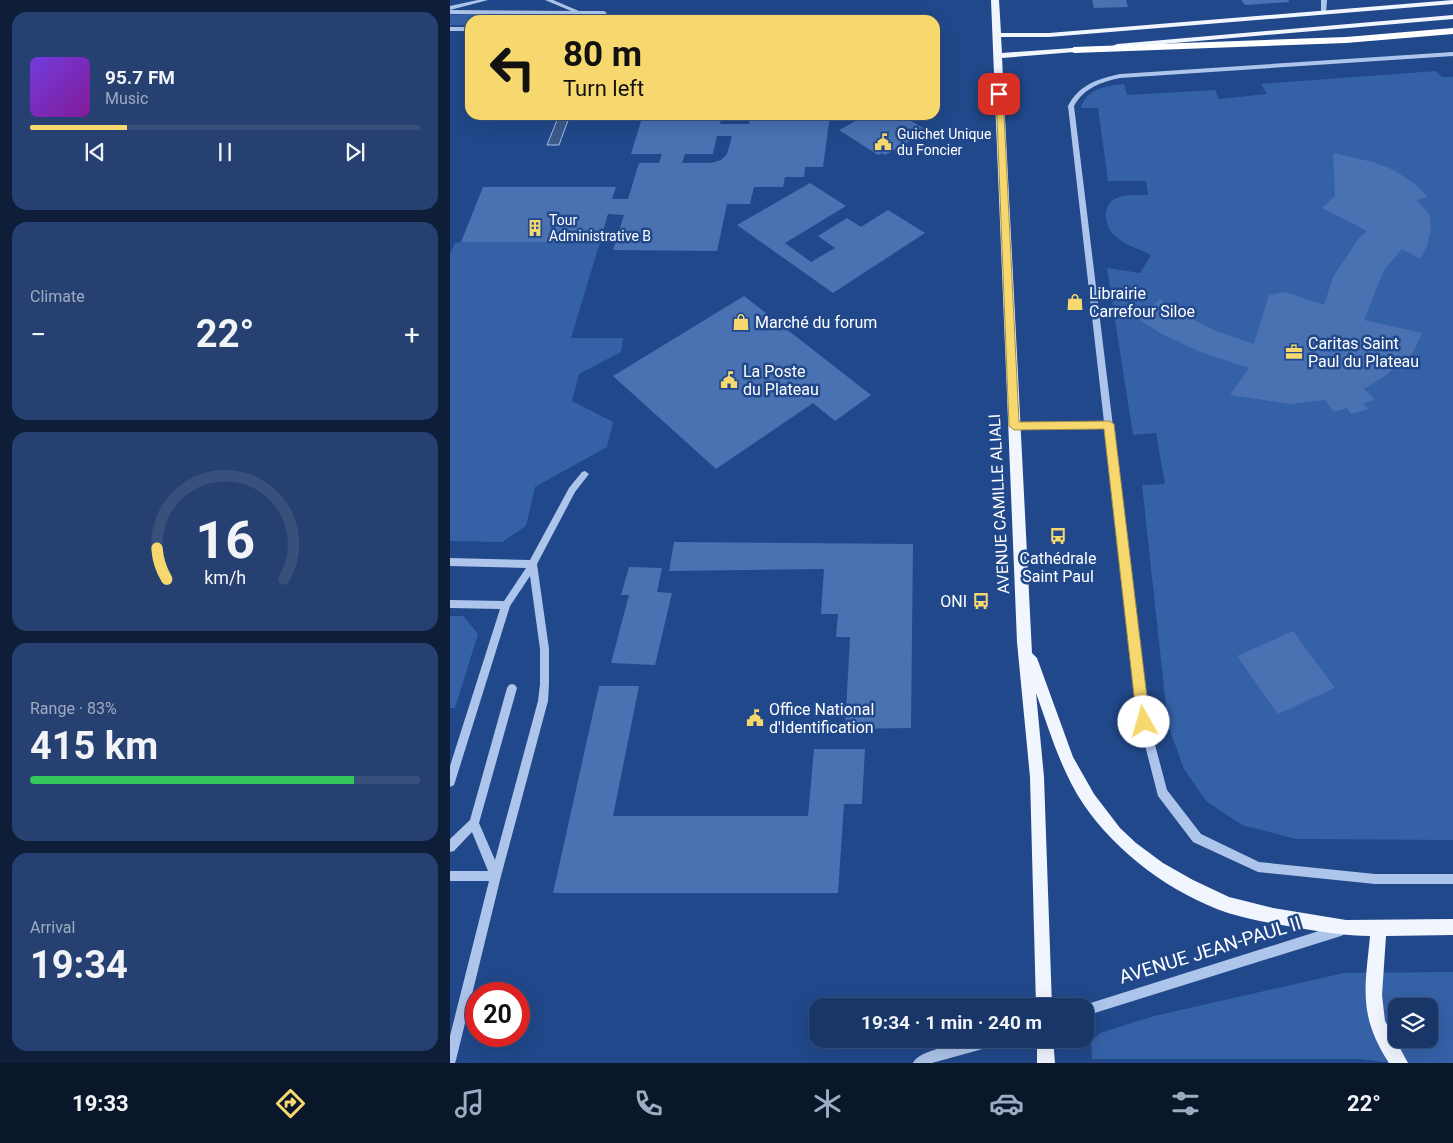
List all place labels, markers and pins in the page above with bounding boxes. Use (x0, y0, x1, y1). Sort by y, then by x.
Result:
pin (978, 73, 1020, 115)
place label: Guichet Unique du Foncier (897, 126, 992, 158)
public building icon: Guichet Unique du Foncier (873, 132, 893, 152)
place label: Tour Administrative B (549, 212, 651, 244)
building icon: Tour Administrative B (525, 218, 545, 238)
place label: Librairie Carrefour Siloe (1089, 284, 1195, 321)
shop icon: Librairie Carrefour Siloe (1065, 292, 1085, 312)
shop icon: Marché du forum (731, 312, 751, 332)
place label: Marché du forum (755, 313, 877, 332)
place label: Caritas Saint Paul du Plateau (1308, 334, 1419, 371)
office icon: Caritas Saint Paul du Plateau (1284, 342, 1304, 362)
place label: La Poste du Plateau (743, 362, 819, 399)
public building icon: La Poste du Plateau (719, 370, 739, 390)
bus stop icon: Cathédrale Saint Paul (1048, 526, 1068, 546)
place label: Cathédrale Saint Paul (1020, 549, 1096, 586)
bus stop icon: ONI (971, 591, 991, 611)
place label: ONI (940, 592, 967, 611)
place label: Office National d'Identification (769, 700, 874, 737)
public building icon: Office National d'Identification (745, 708, 765, 728)

